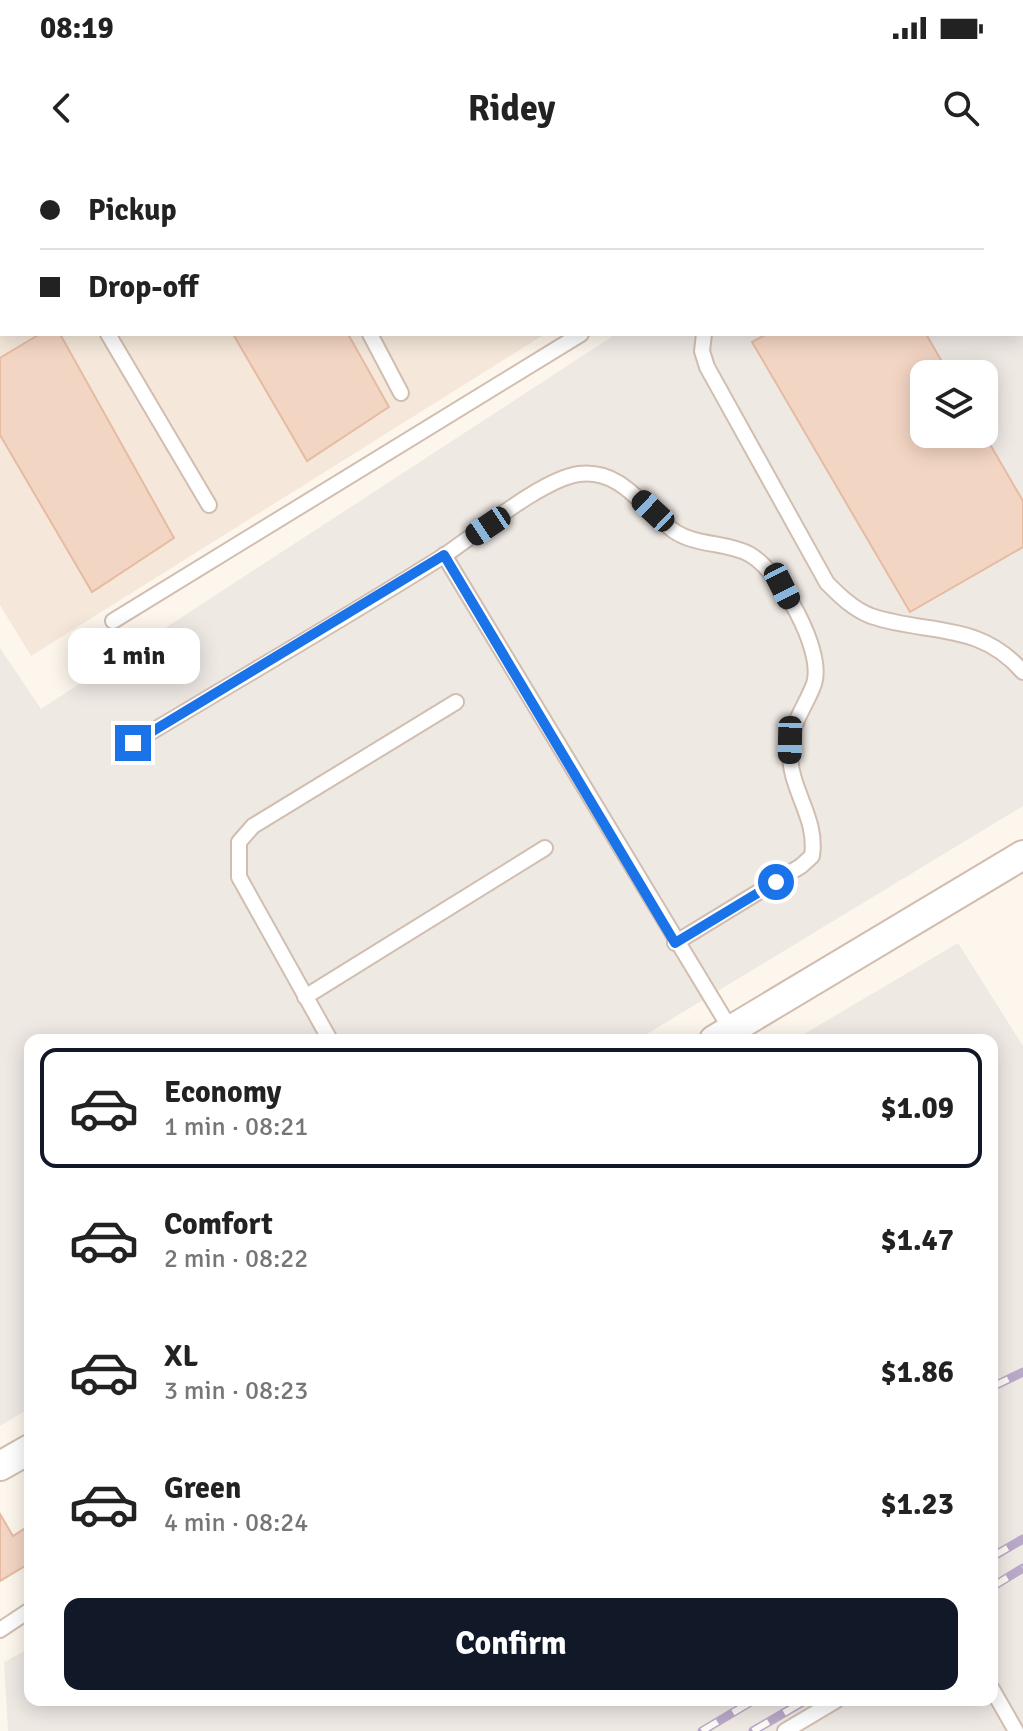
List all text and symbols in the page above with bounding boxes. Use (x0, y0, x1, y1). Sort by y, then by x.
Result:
text: 08:19 (40, 10, 114, 47)
icon: back (40, 86, 84, 130)
text: Ridey (468, 86, 555, 131)
icon: search (939, 86, 983, 130)
text: Pickup (88, 192, 177, 229)
text: Drop-off (88, 269, 198, 306)
map controls (910, 360, 998, 448)
button: layers (910, 360, 998, 448)
car (627, 486, 679, 536)
car (461, 503, 515, 549)
car (760, 559, 804, 613)
callout: 1 min (67, 627, 199, 683)
text: 1 min (103, 640, 165, 672)
car (778, 716, 802, 764)
route end (115, 725, 151, 761)
route start (758, 864, 794, 900)
icon: car (68, 1072, 140, 1144)
text: Economy (164, 1074, 281, 1111)
text: $1.09 (881, 1090, 954, 1127)
text: 1 min · 08:21 (164, 1111, 308, 1143)
icon: car (68, 1204, 140, 1276)
text: Comfort (164, 1206, 273, 1243)
text: $1.47 (881, 1222, 954, 1259)
text: 2 min · 08:22 (164, 1243, 308, 1275)
icon: car (68, 1336, 140, 1408)
text: XL (164, 1338, 198, 1375)
text: $1.86 (881, 1354, 954, 1391)
text: 3 min · 08:23 (164, 1375, 308, 1407)
icon: car (68, 1468, 140, 1540)
text: Green (164, 1470, 241, 1507)
text: $1.23 (881, 1486, 954, 1523)
text: 4 min · 08:24 (164, 1507, 308, 1539)
button: Confirm (64, 1598, 958, 1690)

